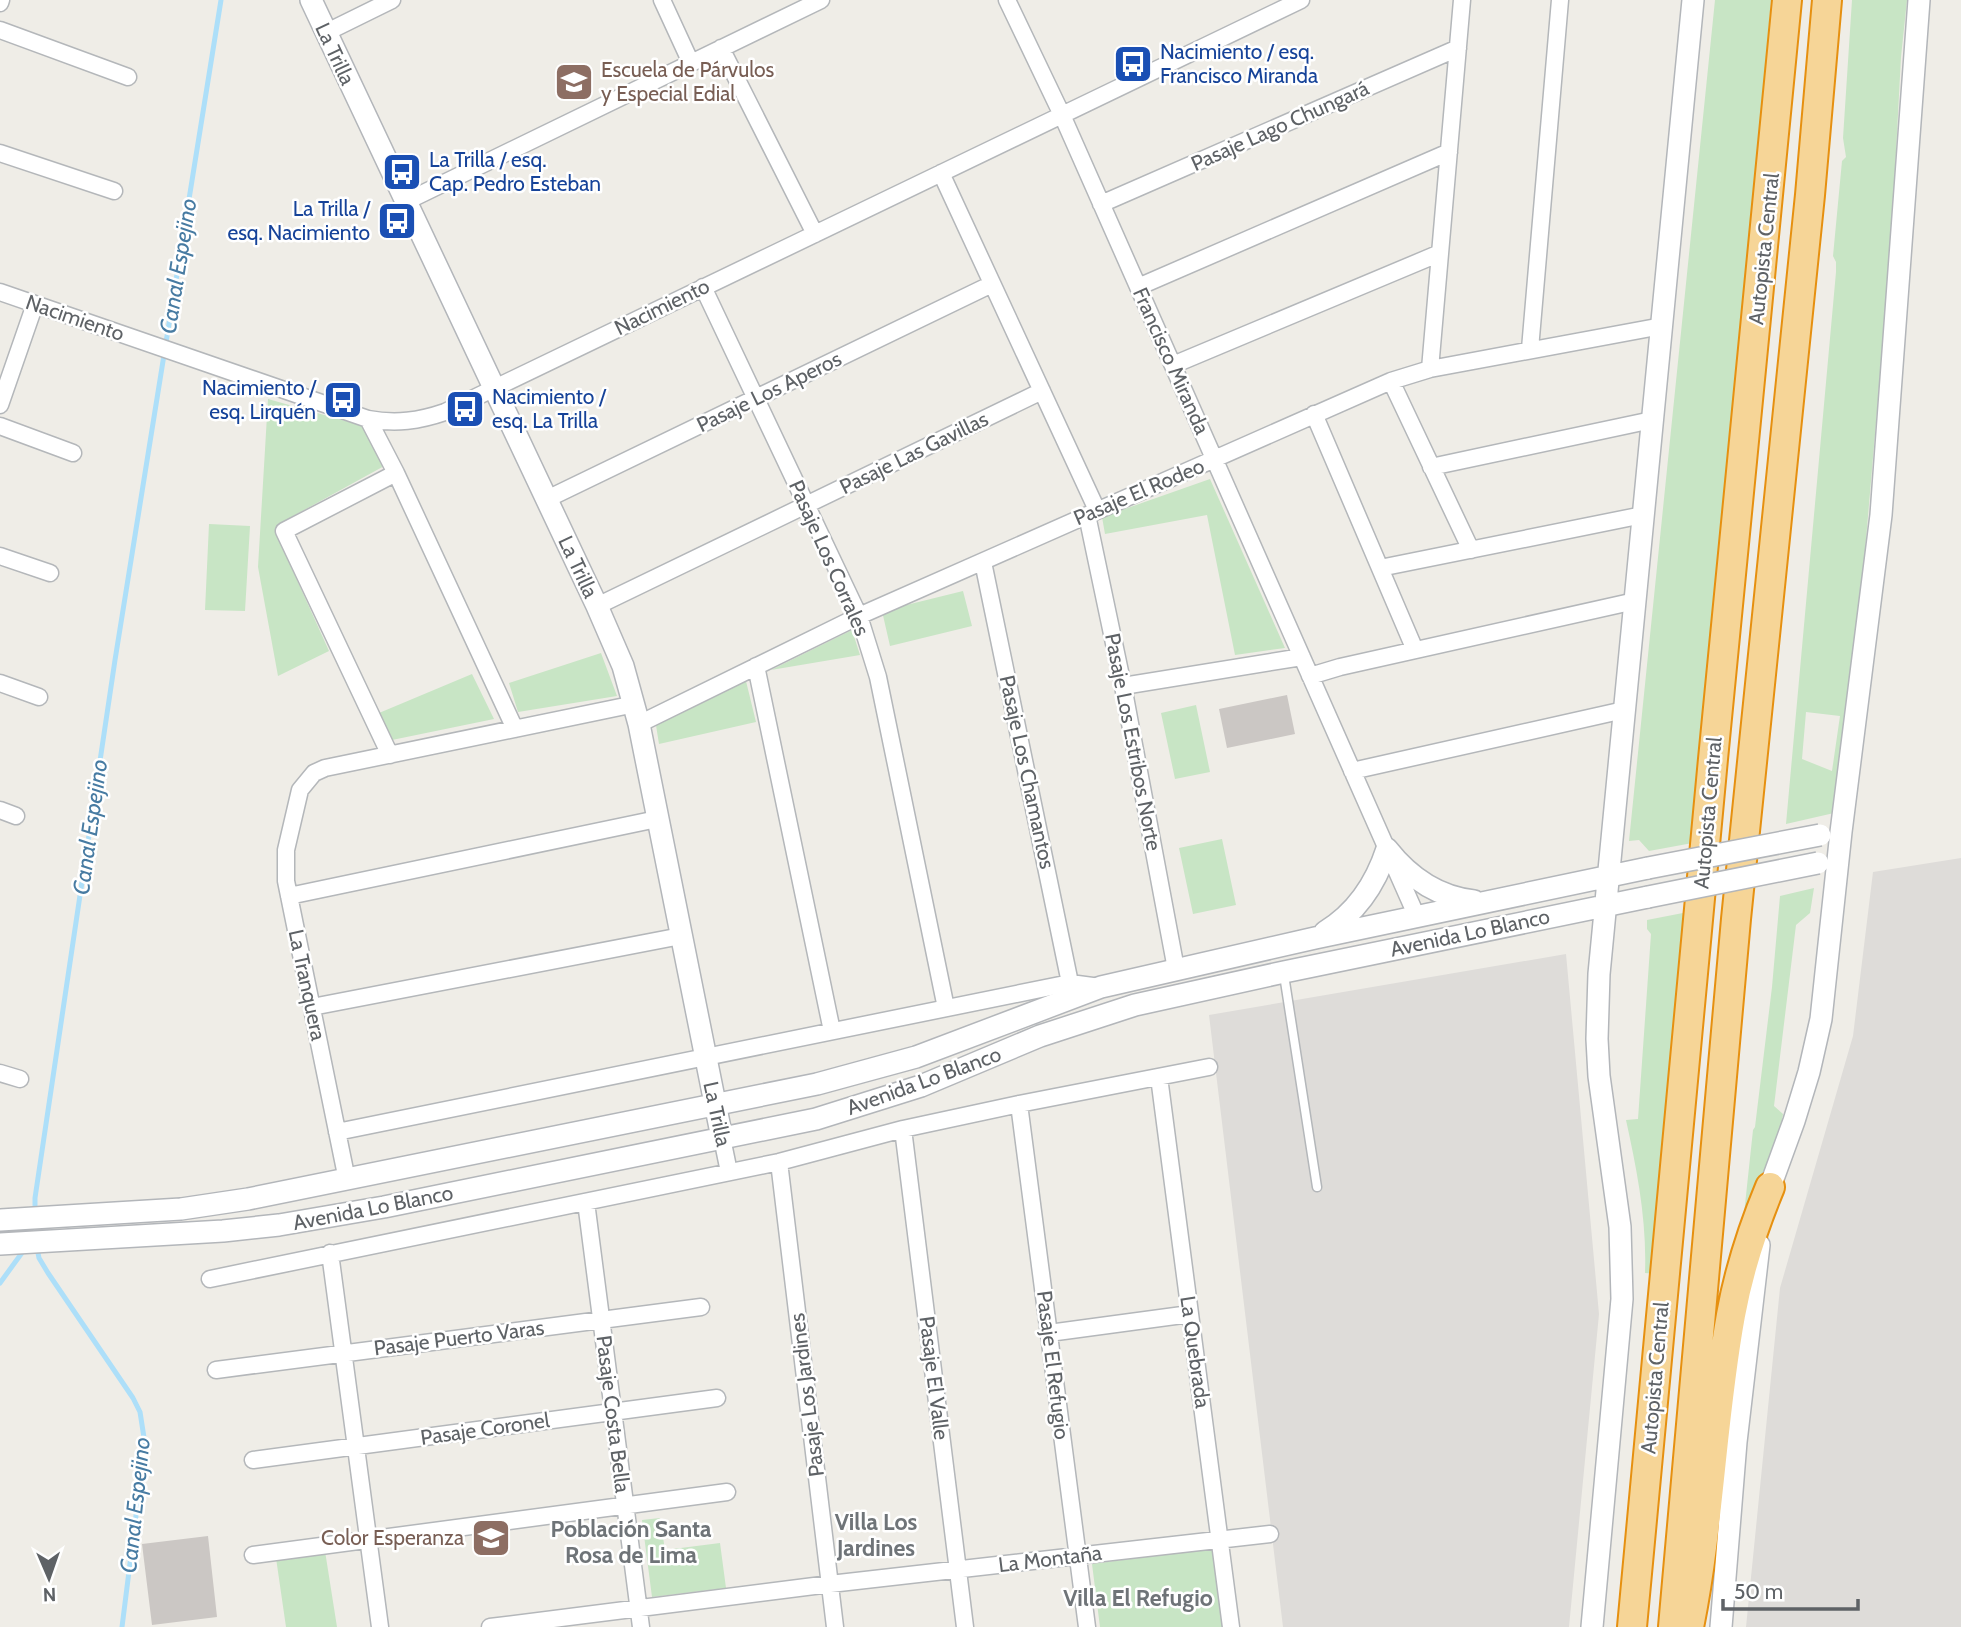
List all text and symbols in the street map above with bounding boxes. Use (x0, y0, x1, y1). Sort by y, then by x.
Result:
street label: La Trilla (310, 19, 361, 89)
place label: Nacimiento / esq. Francisco Miranda (1160, 39, 1318, 88)
bus stop icon: Nacimiento / esq. Francisco Miranda (1112, 43, 1154, 85)
place label: Escuela de Párvulos y Especial Edial (601, 57, 775, 106)
school or university icon: Escuela de Párvulos y Especial Edial (553, 61, 595, 103)
street label: Pasaje Lago Chungará (1187, 75, 1373, 177)
place label: La Trilla / esq. Cap. Pedro Esteban (429, 147, 601, 196)
bus stop icon: La Trilla / esq. Cap. Pedro Esteban (381, 151, 423, 193)
street label: Autopista Central (1743, 172, 1784, 326)
water label: Canal Espejino (153, 196, 203, 336)
place label: La Trilla / esq. Nacimiento (227, 196, 371, 245)
bus stop icon: La Trilla / esq. Nacimiento (376, 200, 418, 242)
street label: Nacimiento (610, 273, 713, 340)
street label: Francisco Miranda (1128, 284, 1215, 438)
street label: Nacimiento (23, 289, 128, 346)
street label: Pasaje Los Aperos (692, 346, 846, 438)
place label: Nacimiento / esq. Lirquén (202, 375, 317, 424)
bus stop icon: Nacimiento / esq. Lirquén (322, 379, 364, 421)
place label: Nacimiento / esq. La Trilla (492, 384, 607, 433)
bus stop icon: Nacimiento / esq. La Trilla (444, 388, 486, 430)
street label: Pasaje Las Gavillas (836, 406, 993, 500)
street label: Pasaje El Rodeo (1070, 453, 1208, 531)
street label: Pasaje Los Corrales (783, 476, 875, 640)
street label: La Trilla (553, 532, 604, 602)
street label: Pasaje Los Estribos Norte (1099, 631, 1167, 853)
street label: Pasaje Los Chamantos (994, 673, 1060, 872)
street label: Autopista Central (1688, 736, 1727, 890)
water label: Canal Espejino (67, 757, 113, 897)
street label: Avenida Lo Blanco (1388, 903, 1552, 962)
street label: La Tranquera (284, 927, 331, 1043)
street label: Avenida Lo Blanco (843, 1041, 1004, 1120)
street label: La Trilla (698, 1079, 737, 1149)
street label: Avenida Lo Blanco (291, 1180, 455, 1235)
street label: Pasaje El Refugio (1031, 1289, 1075, 1441)
street label: La Quebrada (1175, 1294, 1216, 1410)
street label: Autopista Central (1635, 1301, 1674, 1455)
street label: Pasaje Los Jardines (784, 1311, 830, 1478)
street label: Pasaje Puerto Varas (372, 1315, 546, 1361)
street label: Pasaje El Valle (914, 1315, 955, 1442)
street label: Pasaje Costa Bella (590, 1334, 636, 1494)
street label: Pasaje Coronel (419, 1407, 551, 1451)
water label: Canal Espejino (114, 1436, 156, 1574)
district label: Villa Los Jardines (835, 1508, 918, 1562)
district label: Población Santa Rosa de Lima (551, 1515, 712, 1569)
school or university icon: Color Esperanza (470, 1517, 512, 1559)
place label: Color Esperanza (321, 1525, 464, 1550)
street label: La Montaña (997, 1540, 1103, 1577)
north arrow (14, 1543, 84, 1613)
scale bar (1723, 1568, 1858, 1612)
text: 50 m (1734, 1579, 1783, 1604)
text: N (42, 1583, 57, 1606)
district label: Villa El Refugio (1063, 1584, 1213, 1612)

